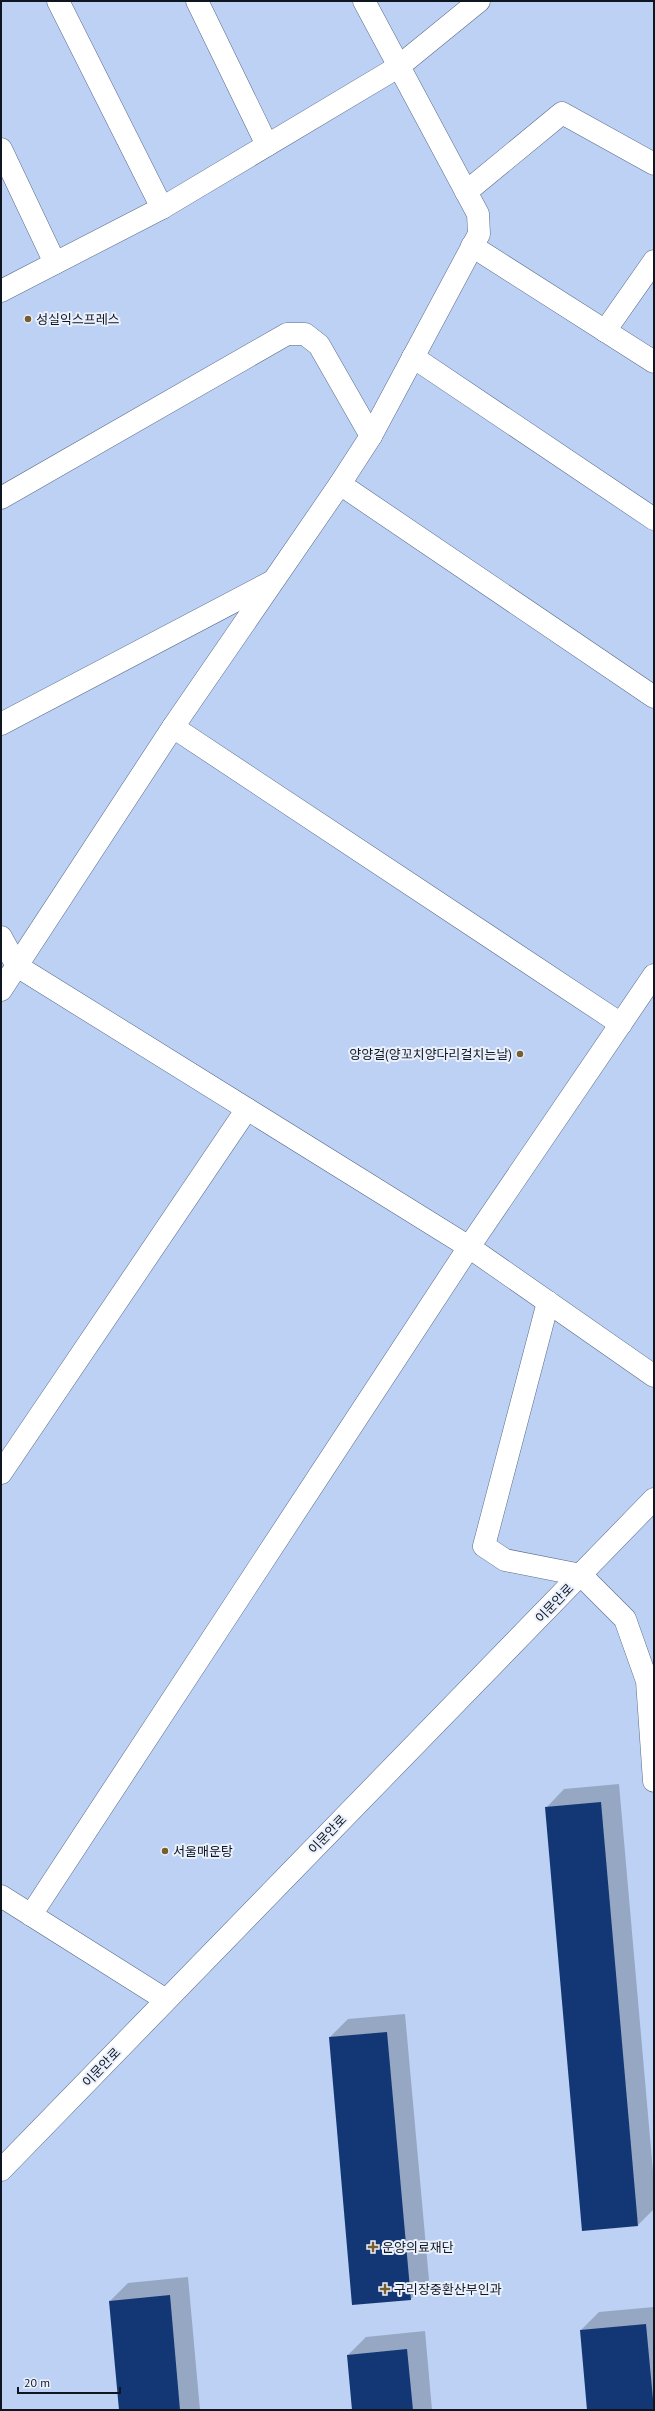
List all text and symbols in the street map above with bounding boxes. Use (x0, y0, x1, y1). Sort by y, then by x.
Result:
place label: 성실익스프레스 (36, 311, 120, 328)
marker: 성실익스프레스 (23, 314, 33, 324)
place label: 양양걸(양꼬치양다리걸치는날) (349, 1046, 512, 1063)
marker: 양양걸(양꼬치양다리걸치는날) (515, 1049, 525, 1059)
street label: 이문안로 (532, 1580, 577, 1626)
street label: 이문안로 (305, 1811, 350, 1857)
place label: 서울매운탕 (173, 1843, 233, 1860)
marker: 서울매운탕 (160, 1846, 170, 1856)
street label: 이문안로 (79, 2044, 124, 2090)
place label: 운양의료재단 (382, 2239, 454, 2256)
marker: 운양의료재단 (367, 2241, 379, 2253)
place label: 구리장중환산부인과 (394, 2281, 502, 2298)
marker: 구리장중환산부인과 (379, 2283, 391, 2295)
scale bar (18, 2369, 120, 2395)
text: 20 m (24, 2375, 50, 2390)

